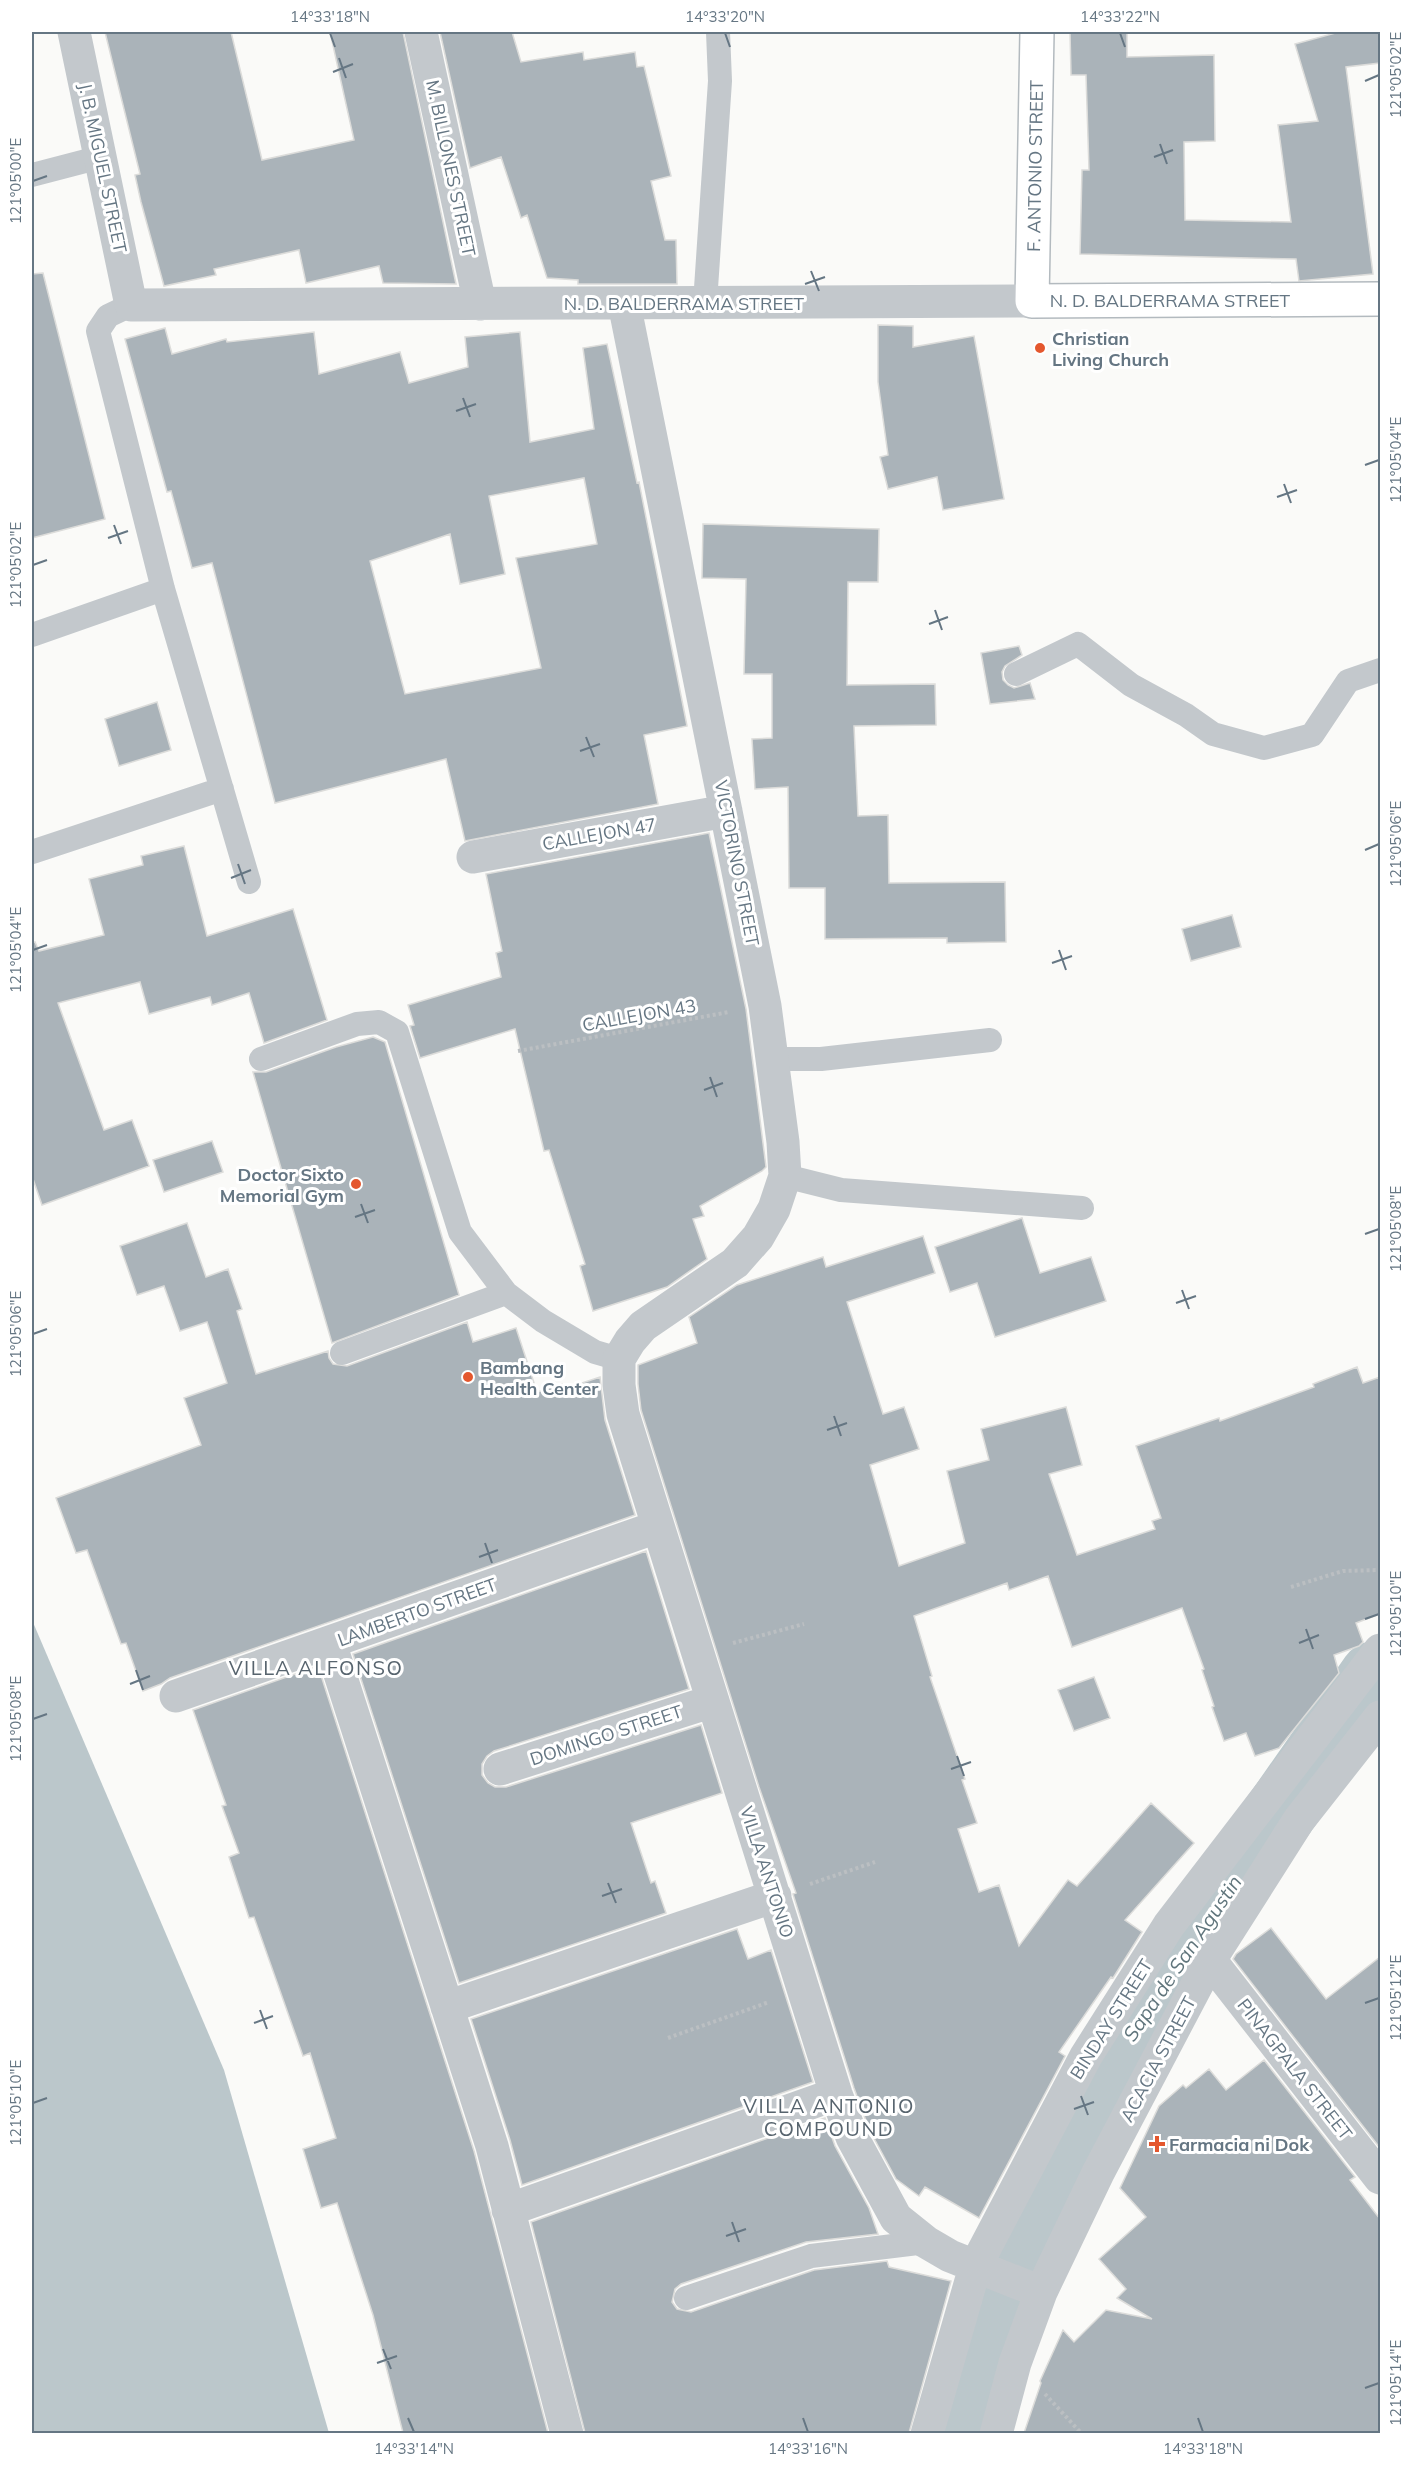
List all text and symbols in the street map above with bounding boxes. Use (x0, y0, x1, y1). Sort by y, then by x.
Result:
text: 14°33'18"N (290, 7, 370, 26)
text: 14°33'20"N (685, 7, 765, 26)
text: 14°33'22"N (1080, 7, 1160, 26)
text: 121°05'02"E (1386, 32, 1405, 118)
street label: M. BILLONES STREET (421, 78, 481, 258)
street label: F. ANTONIO STREET (1022, 80, 1048, 252)
street label: J. B. MIGUEL STREET (74, 81, 132, 255)
text: 121°05'00"E (6, 138, 25, 224)
street label: N. D. BALDERRAMA STREET (1050, 289, 1290, 312)
street label: N. D. BALDERRAMA STREET (564, 292, 804, 315)
place label: Christian Living Church (1052, 327, 1169, 371)
marker: Christian Living Church (1033, 341, 1047, 355)
text: 121°05'04"E (1386, 417, 1405, 503)
text: 121°05'02"E (6, 522, 25, 608)
street label: VICTORINO STREET (710, 778, 764, 948)
text: 121°05'06"E (1386, 801, 1405, 887)
street label: CALLEJON 47 (540, 813, 658, 855)
text: 121°05'04"E (6, 907, 25, 993)
street label: CALLEJON 43 (580, 994, 698, 1036)
place label: Doctor Sixto Memorial Gym (220, 1163, 344, 1207)
marker: Doctor Sixto Memorial Gym (349, 1177, 363, 1191)
text: 121°05'08"E (1386, 1186, 1405, 1272)
text: 121°05'06"E (6, 1291, 25, 1377)
place label: Bambang Health Center (480, 1356, 599, 1400)
marker: Bambang Health Center (461, 1370, 475, 1384)
text: 121°05'10"E (1386, 1571, 1405, 1657)
street label: LAMBERTO STREET (334, 1572, 500, 1652)
district label: VILLA ALFONSO (229, 1655, 403, 1680)
text: 121°05'08"E (6, 1676, 25, 1762)
street label: DOMINGO STREET (527, 1700, 685, 1770)
street label: VILLA ANTONIO (735, 1803, 799, 1941)
water label: Sapa de San Agustin (1117, 1870, 1247, 2046)
street label: BINDAY STREET (1065, 1955, 1157, 2083)
text: 121°05'12"E (1386, 1955, 1405, 2041)
street label: ACACIA STREET (1115, 1992, 1201, 2126)
street label: PINAGPALA STREET (1233, 1994, 1357, 2144)
text: 121°05'10"E (6, 2060, 25, 2146)
district label: VILLA ANTONIO COMPOUND (743, 2093, 915, 2141)
place label: Farmacia ni Dok (1169, 2133, 1310, 2156)
marker: Farmacia ni Dok (1150, 2137, 1164, 2151)
text: 121°05'14"E (1386, 2340, 1405, 2426)
text: 14°33'14"N (374, 2439, 454, 2458)
text: 14°33'16"N (768, 2439, 848, 2458)
text: 14°33'18"N (1163, 2439, 1243, 2458)

